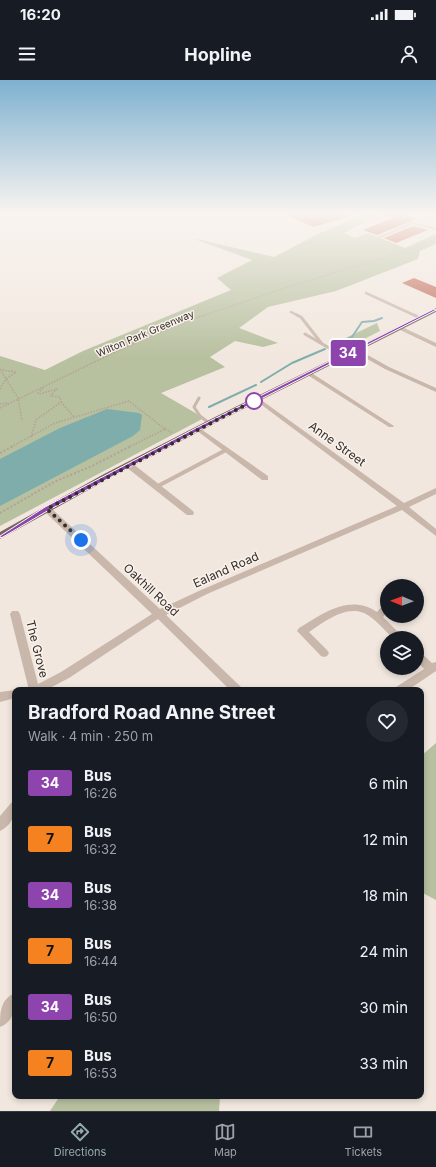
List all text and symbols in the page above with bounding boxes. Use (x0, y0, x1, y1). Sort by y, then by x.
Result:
text: 16:20 (20, 5, 61, 24)
icon: menu (16, 43, 38, 65)
icon: person (398, 43, 420, 65)
text: Hopline (184, 44, 252, 65)
street label: Wilton Park Greenway (94, 307, 196, 359)
line badge: 34 (330, 340, 366, 366)
text: 34 (339, 344, 357, 361)
unlabelled marker (245, 392, 263, 410)
street label: Anne Street (306, 418, 369, 469)
your location (71, 530, 91, 550)
street label: Ealand Road (191, 548, 261, 591)
street label: Oakhill Road (120, 560, 182, 619)
north arrow (380, 579, 424, 623)
map controls (380, 579, 424, 675)
street label: The Grove (23, 618, 52, 679)
button: layers (380, 631, 424, 675)
button: heart (366, 700, 408, 742)
text: Bradford Road Anne Street (28, 701, 275, 724)
text: Walk · 4 min · 250 m (28, 728, 153, 744)
text: Bus (84, 766, 112, 785)
text: 34 (41, 774, 59, 791)
text: 6 min (369, 774, 408, 793)
text: 16:26 (84, 785, 117, 801)
text: Bus (84, 822, 112, 841)
text: 7 (46, 830, 54, 847)
text: 12 min (363, 830, 408, 849)
text: 16:32 (84, 841, 117, 857)
text: Bus (84, 878, 112, 897)
text: 34 (41, 886, 59, 903)
text: 18 min (363, 886, 408, 905)
text: 16:38 (84, 897, 117, 913)
text: Bus (84, 934, 112, 953)
text: 7 (46, 942, 54, 959)
text: 24 min (360, 942, 408, 961)
text: 16:44 (84, 953, 118, 969)
text: Bus (84, 990, 112, 1009)
text: 34 (41, 998, 59, 1015)
text: 30 min (359, 998, 408, 1017)
text: 16:50 (84, 1009, 117, 1025)
text: Bus (84, 1046, 112, 1065)
text: 7 (46, 1054, 54, 1071)
text: 33 min (360, 1054, 408, 1073)
text: 16:53 (84, 1065, 117, 1081)
tab: Directions (54, 1121, 106, 1159)
tab: Map (214, 1121, 237, 1159)
tab: Tickets (345, 1121, 382, 1159)

